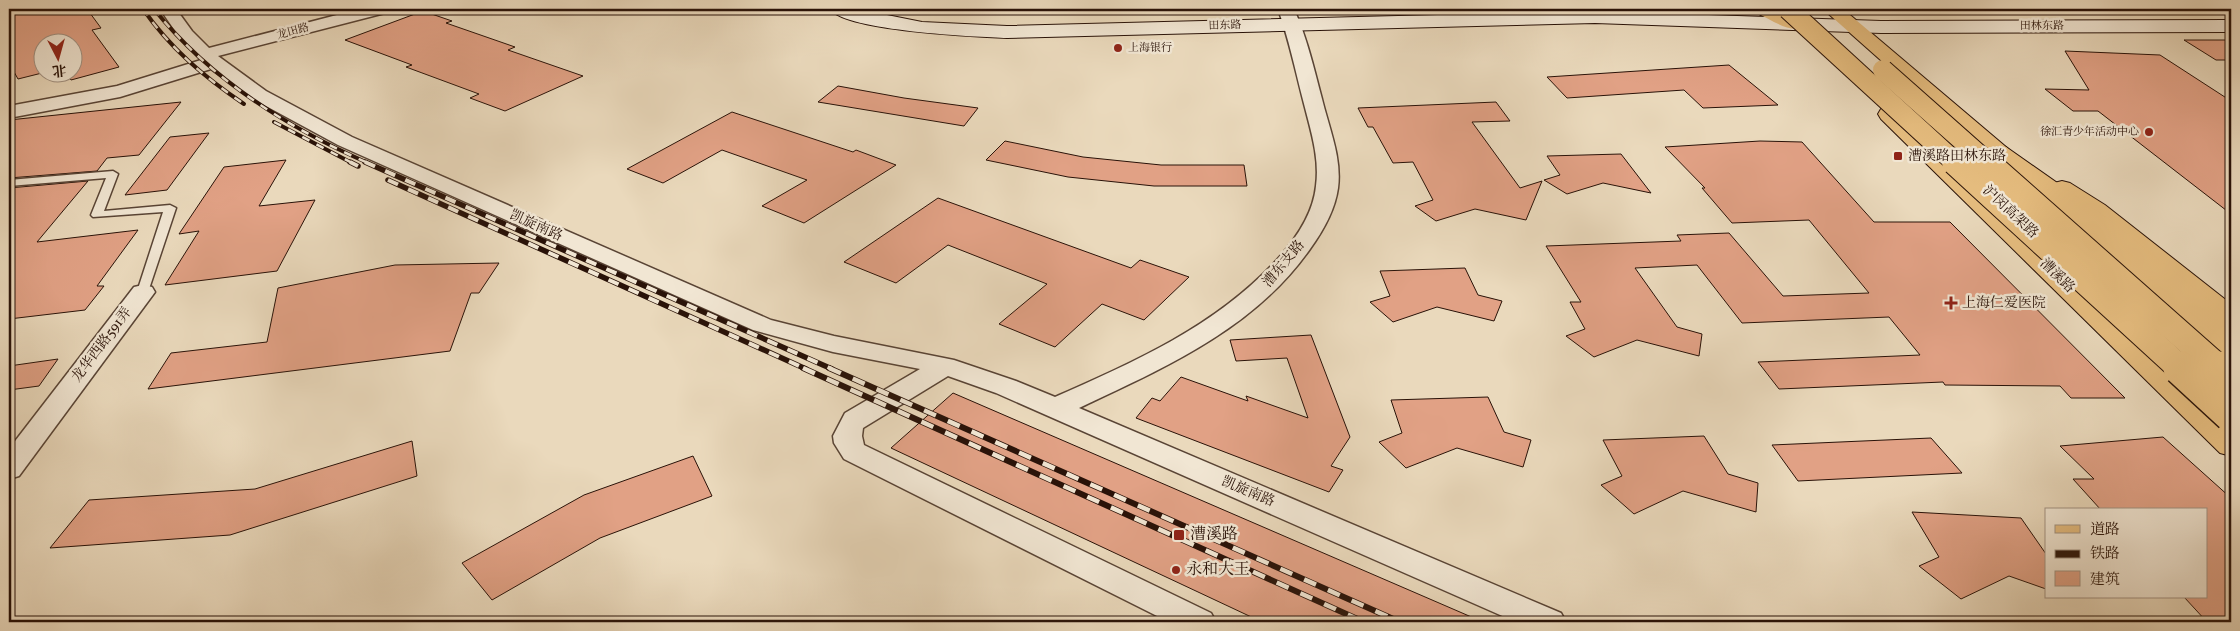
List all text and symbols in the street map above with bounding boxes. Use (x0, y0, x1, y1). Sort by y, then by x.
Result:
street label: 田东路 (1208, 18, 1242, 34)
street label: 田林东路 (2020, 19, 2064, 34)
street label: 龙田路 (275, 20, 311, 44)
north arrow (32, 32, 82, 82)
place label: 上海银行 (1128, 41, 1172, 56)
marker: 上海银行 (1112, 42, 1124, 54)
text: 北 (51, 59, 67, 80)
place label: 徐汇青少年活动中心 (2040, 125, 2139, 140)
marker: 徐汇青少年活动中心 (2143, 126, 2155, 138)
place label: 漕溪路田林东路 (1908, 147, 2006, 166)
marker: 漕溪路田林东路 (1892, 150, 1904, 162)
street label: 沪闵高架路 (1978, 181, 2042, 243)
street label: 凯旋南路 (507, 206, 565, 246)
street label: 漕东支路 (1259, 236, 1309, 292)
street label: 漕溪路 (2035, 255, 2079, 297)
place label: 上海仁爱医院 (1962, 294, 2046, 313)
marker: 上海仁爱医院 (1944, 296, 1958, 310)
street label: 龙华西路591弄 (68, 304, 136, 386)
street label: 凯旋南路 (1219, 472, 1277, 512)
legend (2045, 508, 2208, 598)
text: 道路 (2090, 520, 2120, 541)
place label: 漕溪路 (1190, 524, 1238, 546)
marker: 漕溪路 (1172, 528, 1186, 542)
text: 铁路 (2090, 544, 2120, 565)
place label: 永和大王 (1186, 559, 1250, 581)
marker: 永和大王 (1170, 564, 1182, 576)
text: 建筑 (2090, 570, 2120, 591)

